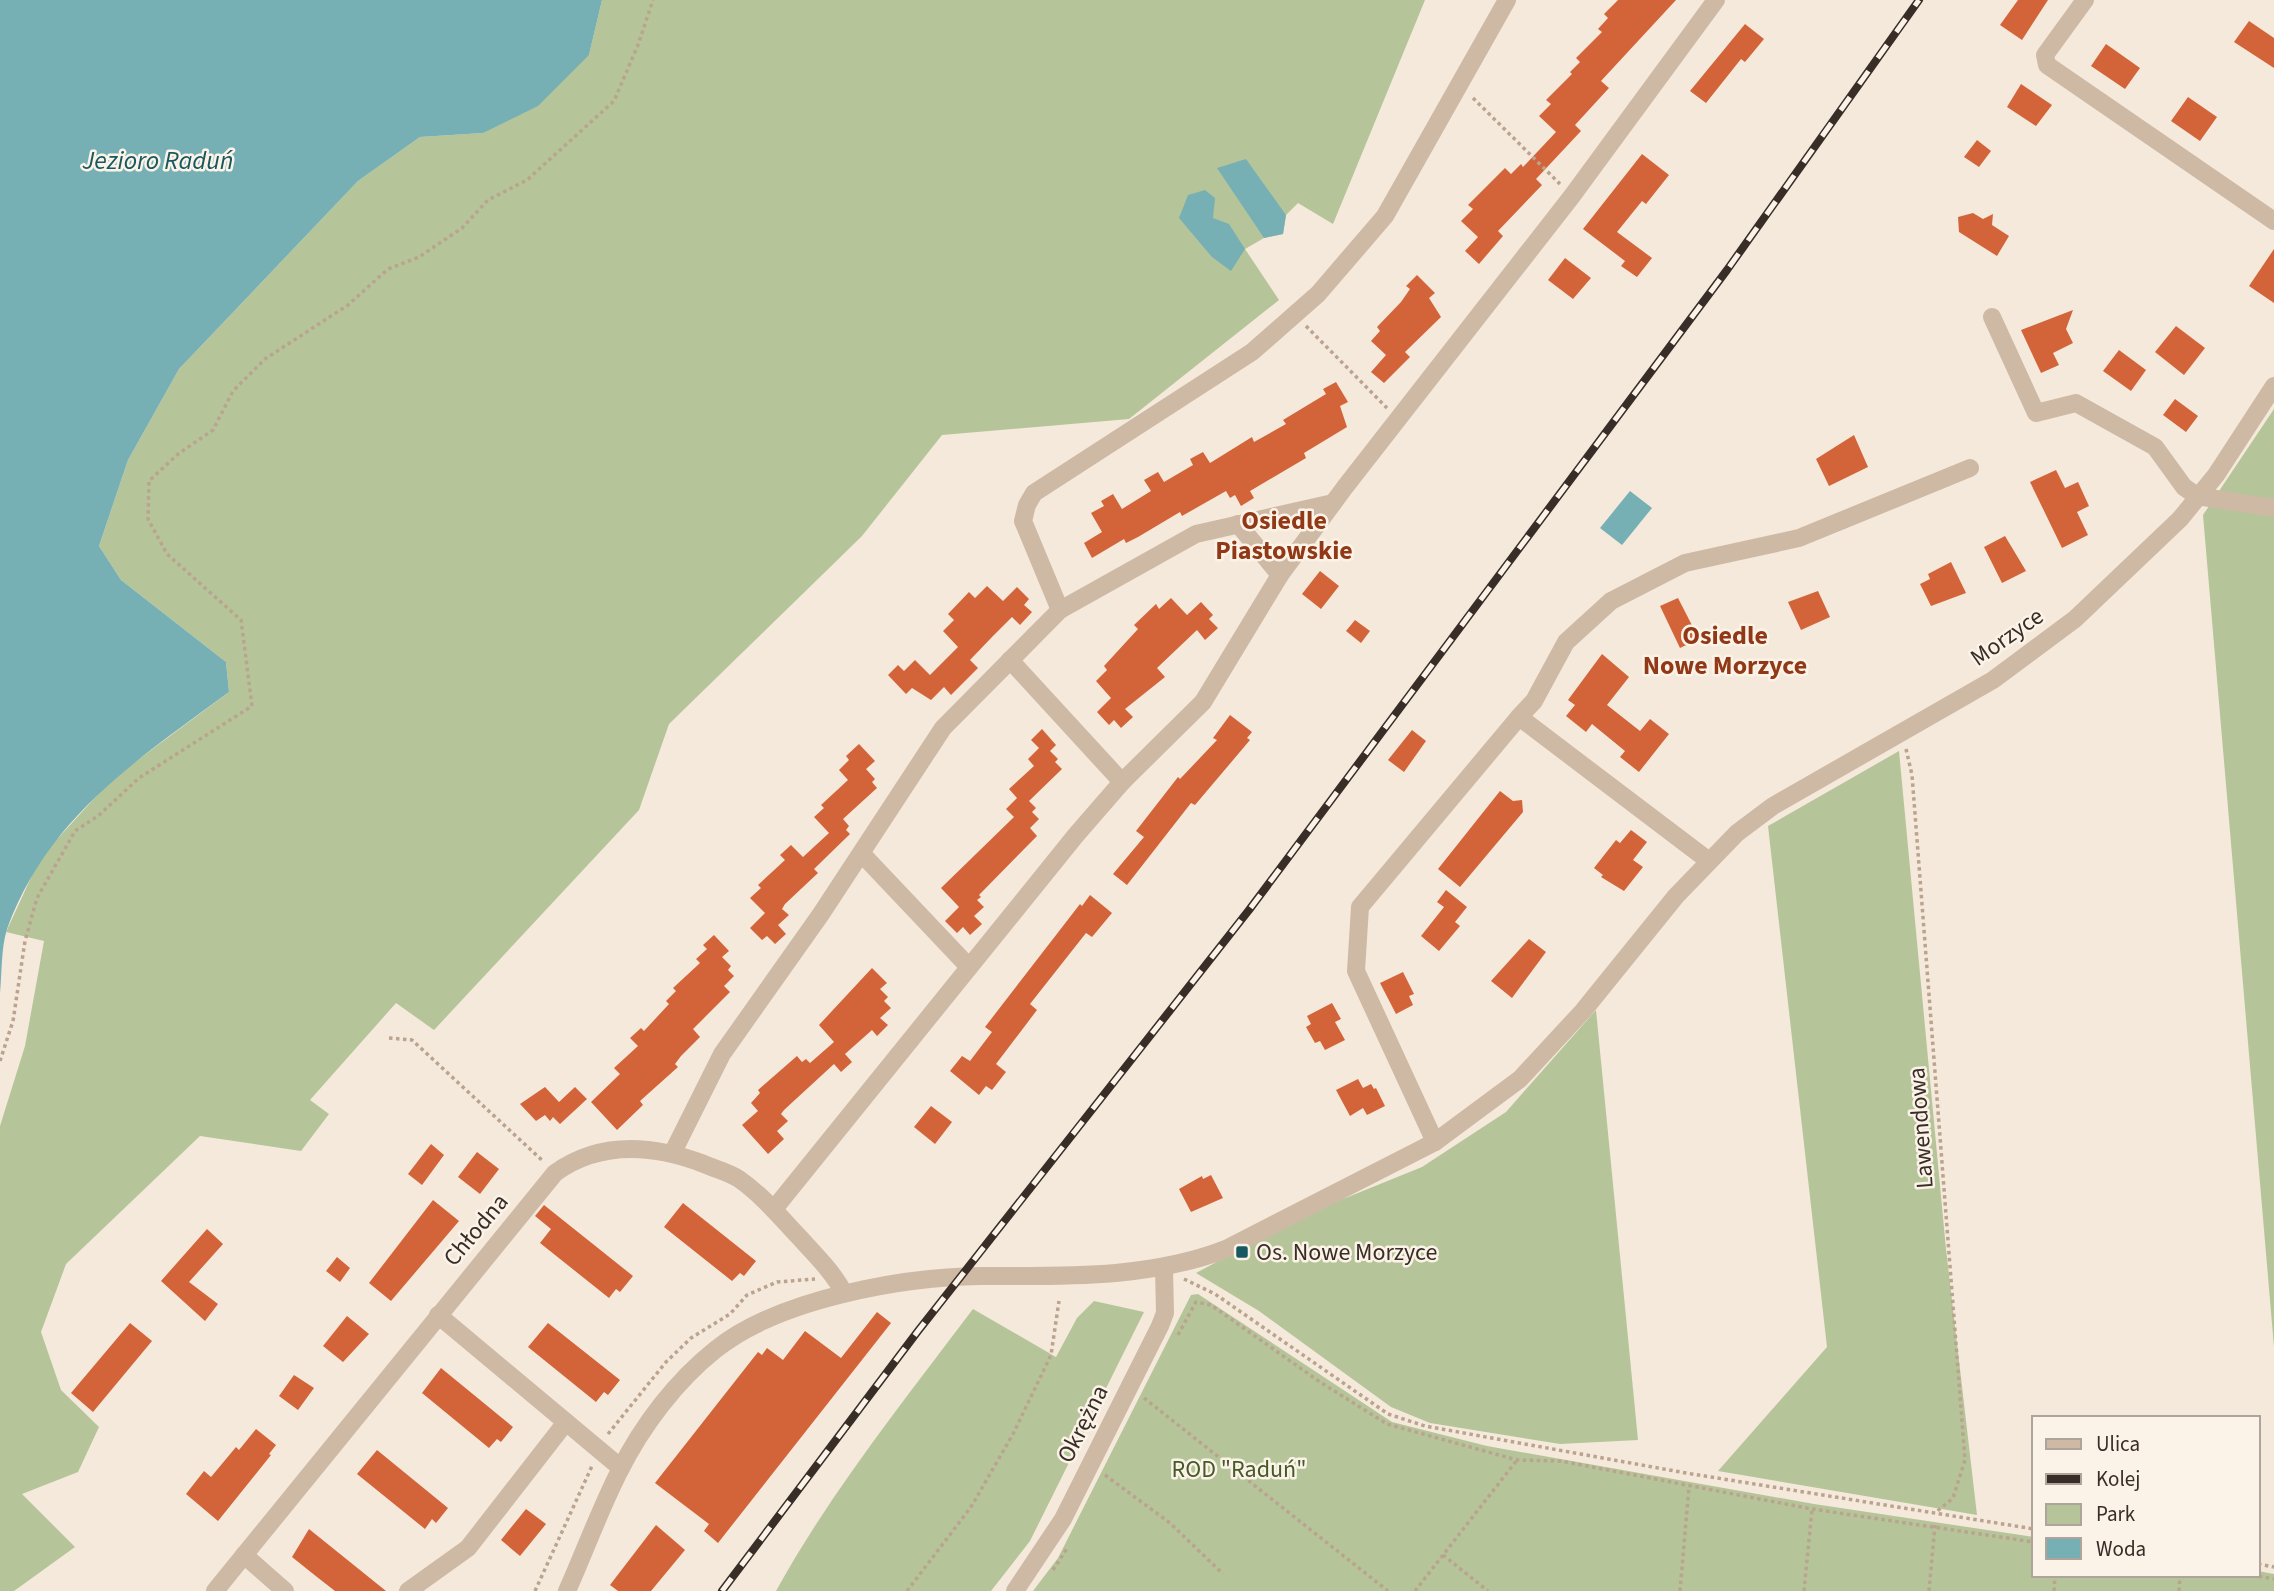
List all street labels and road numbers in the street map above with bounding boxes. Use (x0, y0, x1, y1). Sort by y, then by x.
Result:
street label: Morzyce (1963, 599, 2051, 675)
street label: Lawendowa (1899, 1066, 1943, 1190)
street label: Chłodna (435, 1186, 517, 1274)
street label: Okrężna (1049, 1379, 1117, 1469)

